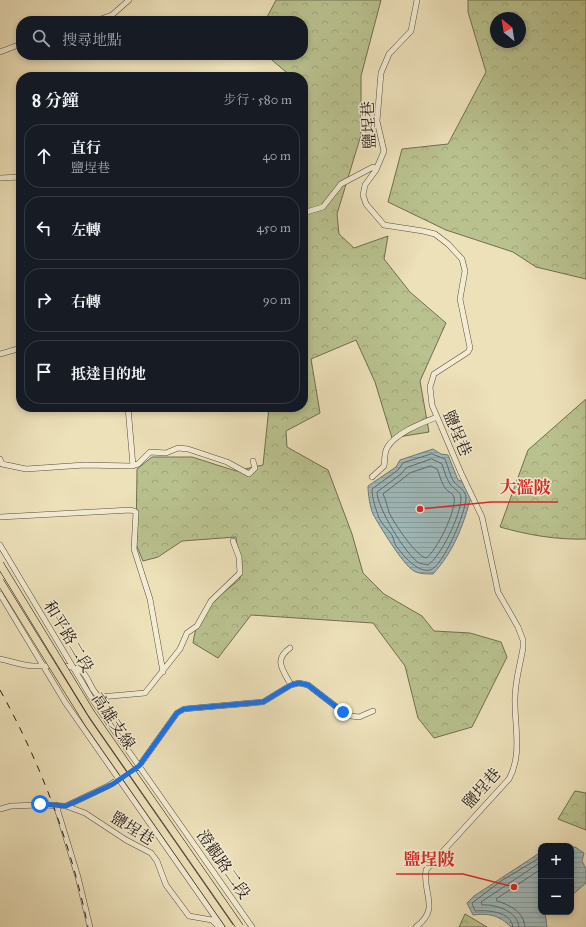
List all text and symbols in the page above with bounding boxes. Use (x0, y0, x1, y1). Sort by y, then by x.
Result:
north arrow (490, 12, 526, 48)
search box (16, 16, 308, 60)
icon: search (30, 27, 52, 49)
text: 搜尋地點 (62, 31, 122, 49)
text: 8 分鐘 (32, 90, 79, 111)
text: 步行 · 580 m (223, 92, 292, 108)
street label: 鹽埕巷 (358, 101, 379, 149)
text: 直行 (71, 139, 101, 157)
icon: ahead (33, 145, 55, 167)
text: 40 m (262, 148, 291, 164)
text: 鹽埕巷 (71, 160, 110, 176)
icon: left (33, 217, 55, 239)
text: 450 m (256, 220, 291, 236)
text: 左轉 (71, 221, 101, 239)
icon: right (33, 289, 55, 311)
text: 90 m (263, 292, 291, 308)
text: 右轉 (71, 293, 101, 311)
icon: arrive (33, 361, 55, 383)
text: 抵達目的地 (71, 365, 146, 383)
street label: 鹽埕巷 (439, 407, 476, 459)
callout: 大濫陂 (491, 473, 558, 502)
text: 大濫陂 (500, 477, 551, 498)
street label: 和平路二段 (40, 597, 97, 675)
street label: 高雄支線 (88, 689, 139, 753)
route end (334, 703, 352, 721)
street label: 鹽埕巷 (458, 764, 504, 813)
route start (31, 795, 49, 813)
street label: 鹽埕巷 (107, 808, 158, 849)
street label: 澄觀路二段 (193, 826, 254, 903)
map controls (538, 843, 574, 915)
button: + (538, 843, 574, 879)
callout: 鹽埕陂 (396, 845, 463, 874)
text: 鹽埕陂 (404, 849, 455, 870)
button: − (538, 879, 574, 915)

